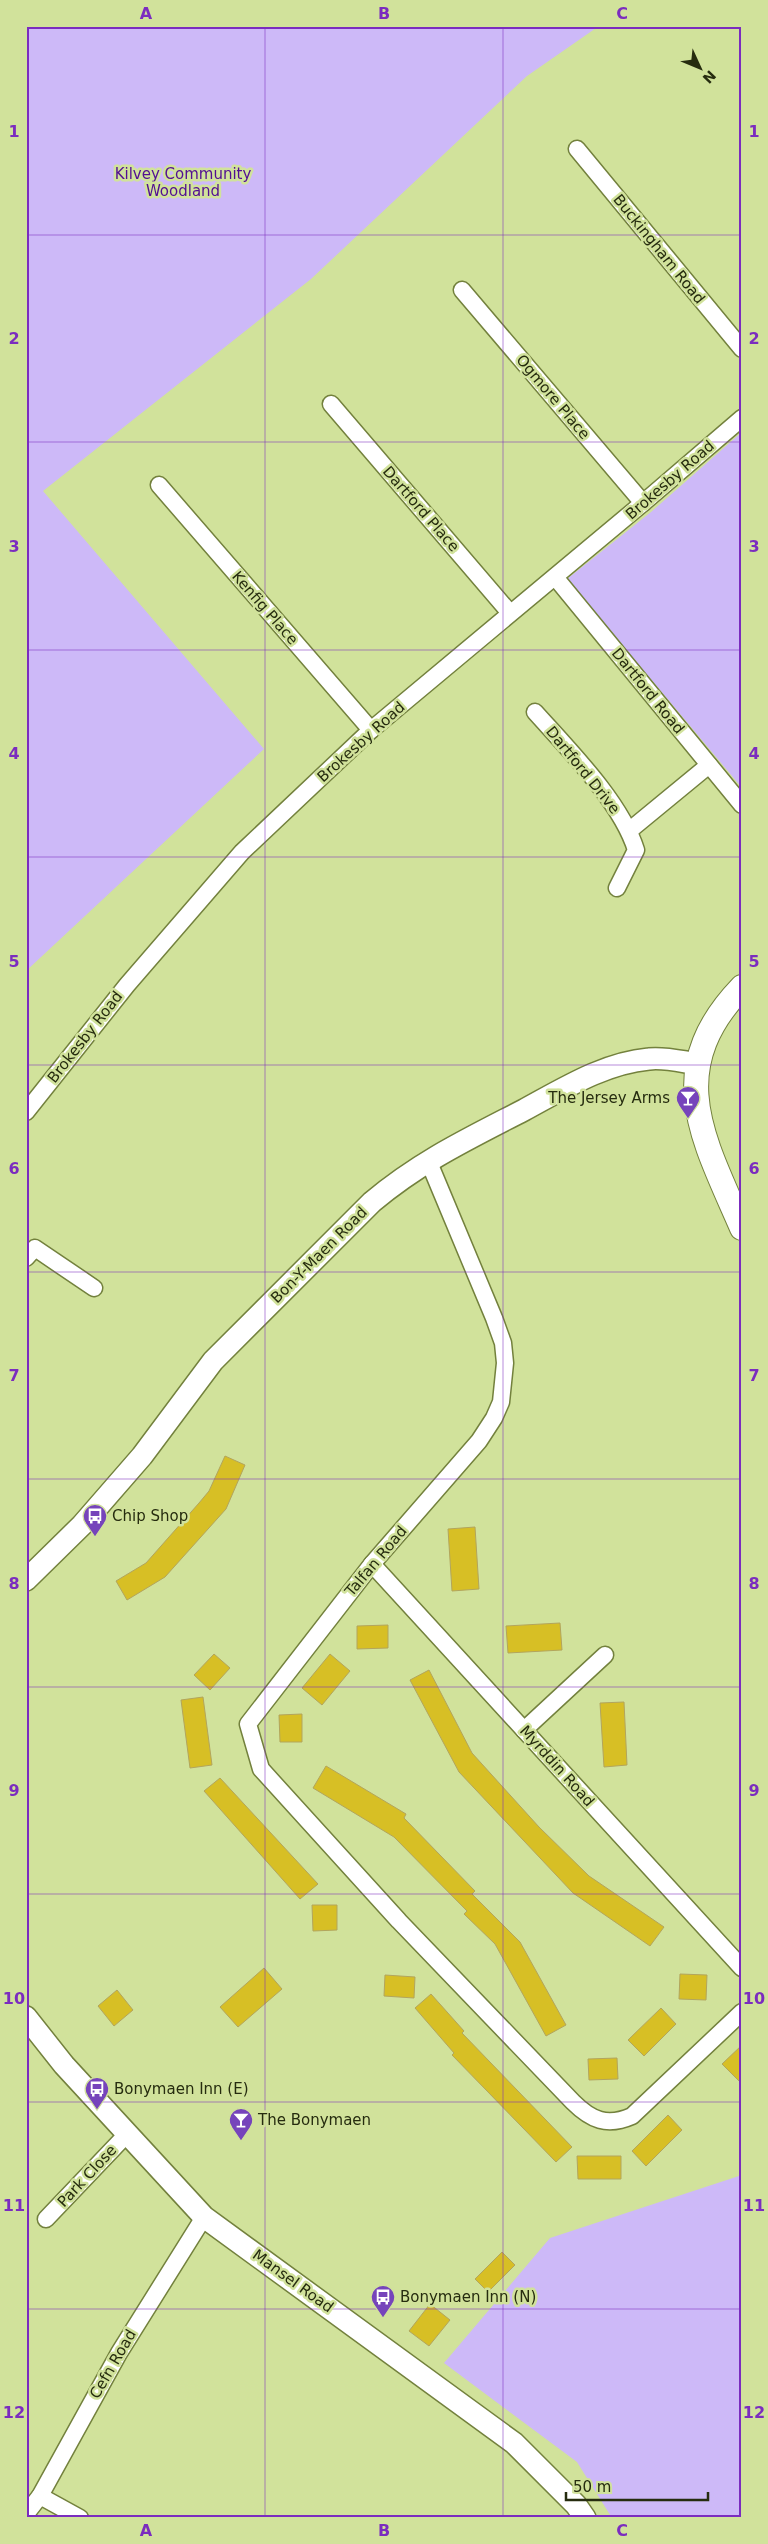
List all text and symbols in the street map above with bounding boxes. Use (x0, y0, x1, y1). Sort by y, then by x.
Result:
text: A (140, 4, 153, 23)
text: B (378, 4, 390, 23)
text: C (616, 4, 628, 23)
north arrow (676, 42, 726, 92)
text: N (700, 67, 719, 87)
text: 1 (8, 122, 20, 141)
text: 1 (748, 122, 760, 141)
park label: Kilvey Community Woodland (115, 165, 251, 200)
street label: Buckingham Road (609, 191, 709, 307)
text: 2 (8, 329, 20, 348)
text: 2 (748, 329, 760, 348)
street label: Ogmore Place (512, 351, 594, 443)
street label: Brokesby Road (622, 437, 718, 523)
street label: Dartford Place (379, 463, 463, 555)
text: 3 (8, 537, 20, 556)
text: 3 (748, 537, 760, 556)
street label: Kenfig Place (228, 568, 302, 648)
street label: Dartford Road (608, 644, 688, 738)
street label: Brokesby Road (314, 698, 408, 786)
street label: Dartford Drive (542, 723, 624, 817)
text: 4 (8, 744, 20, 763)
text: 4 (748, 744, 760, 763)
text: 5 (8, 952, 20, 971)
text: 5 (748, 952, 760, 971)
street label: Brokesby Road (44, 988, 126, 1086)
bar icon: The Jersey Arms (675, 1085, 701, 1119)
place label: The Jersey Arms (547, 1089, 670, 1107)
text: 6 (8, 1159, 20, 1178)
text: 6 (748, 1159, 760, 1178)
street label: Bon-Y-Maen Road (267, 1203, 371, 1307)
text: 7 (8, 1366, 20, 1385)
text: 7 (748, 1366, 760, 1385)
bus stop icon: Chip Shop (82, 1503, 108, 1537)
place label: Chip Shop (112, 1507, 188, 1525)
street label: Talfan Road (341, 1522, 411, 1601)
text: 8 (8, 1574, 20, 1593)
text: 8 (748, 1574, 760, 1593)
street label: Myrddin Road (516, 1722, 598, 1810)
text: 9 (8, 1781, 20, 1800)
text: 9 (748, 1781, 760, 1800)
text: 10 (3, 1989, 25, 2008)
text: 10 (743, 1989, 765, 2008)
bus stop icon: Bonymaen Inn (E) (84, 2076, 110, 2110)
place label: Bonymaen Inn (E) (114, 2080, 249, 2098)
bar icon: The Bonymaen (228, 2107, 254, 2141)
place label: The Bonymaen (257, 2111, 371, 2129)
street label: Park Close (54, 2141, 120, 2211)
text: 11 (3, 2196, 25, 2215)
text: 11 (743, 2196, 765, 2215)
street label: Mansel Road (249, 2246, 337, 2316)
bus stop icon: Bonymaen Inn (N) (370, 2284, 396, 2318)
place label: Bonymaen Inn (N) (400, 2288, 536, 2306)
street label: Cefn Road (86, 2326, 140, 2402)
text: 12 (3, 2403, 25, 2422)
text: 12 (743, 2403, 765, 2422)
scale bar (566, 2469, 708, 2501)
text: 50 m (573, 2478, 611, 2496)
text: A (140, 2521, 153, 2540)
text: B (378, 2521, 390, 2540)
text: C (616, 2521, 628, 2540)

